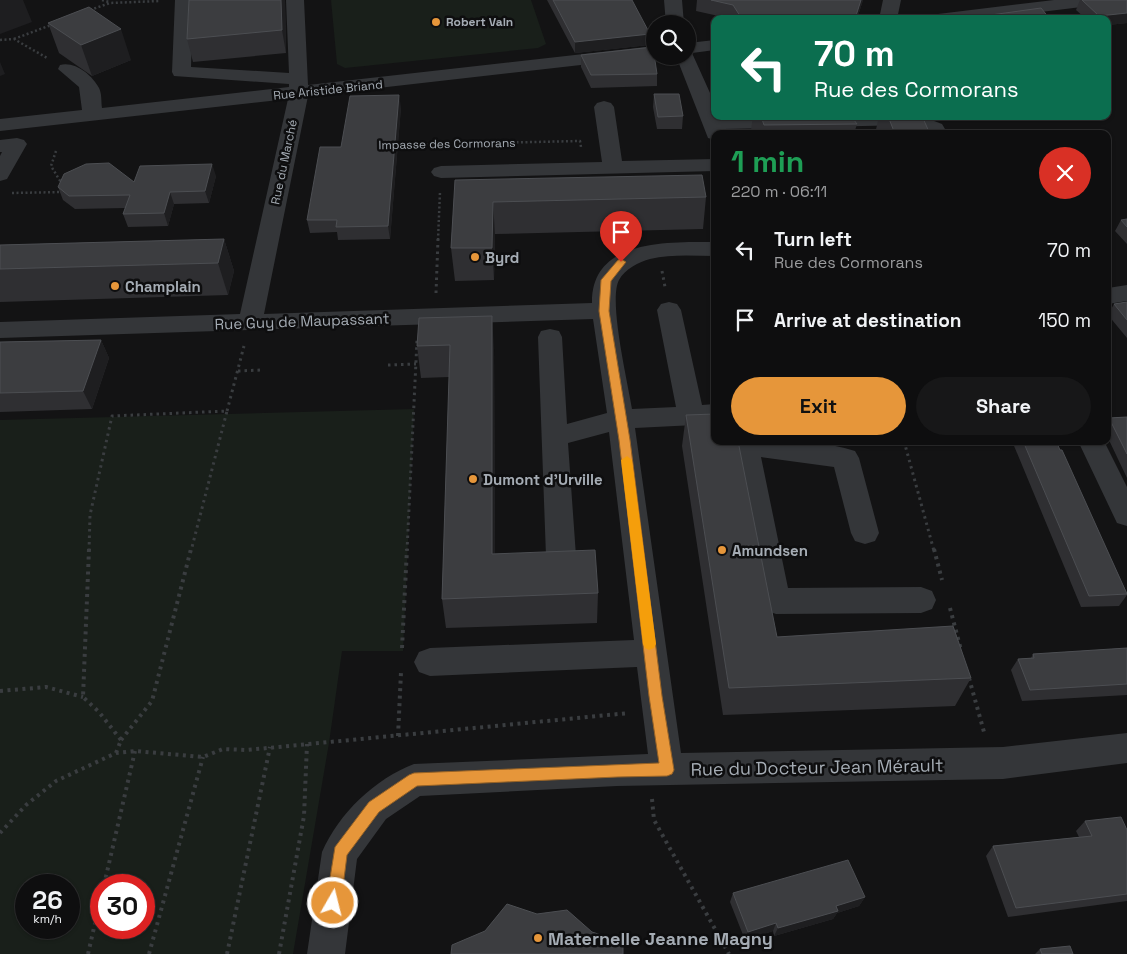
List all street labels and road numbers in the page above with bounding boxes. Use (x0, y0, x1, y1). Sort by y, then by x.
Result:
street label: Rue Aristide Briand (273, 76, 383, 104)
street label: Rue du Marché (267, 118, 301, 206)
street label: Impasse des Cormorans (378, 135, 516, 153)
street label: Rue Guy de Maupassant (214, 308, 390, 334)
street label: Rue du Docteur Jean Mérault (690, 753, 944, 781)

